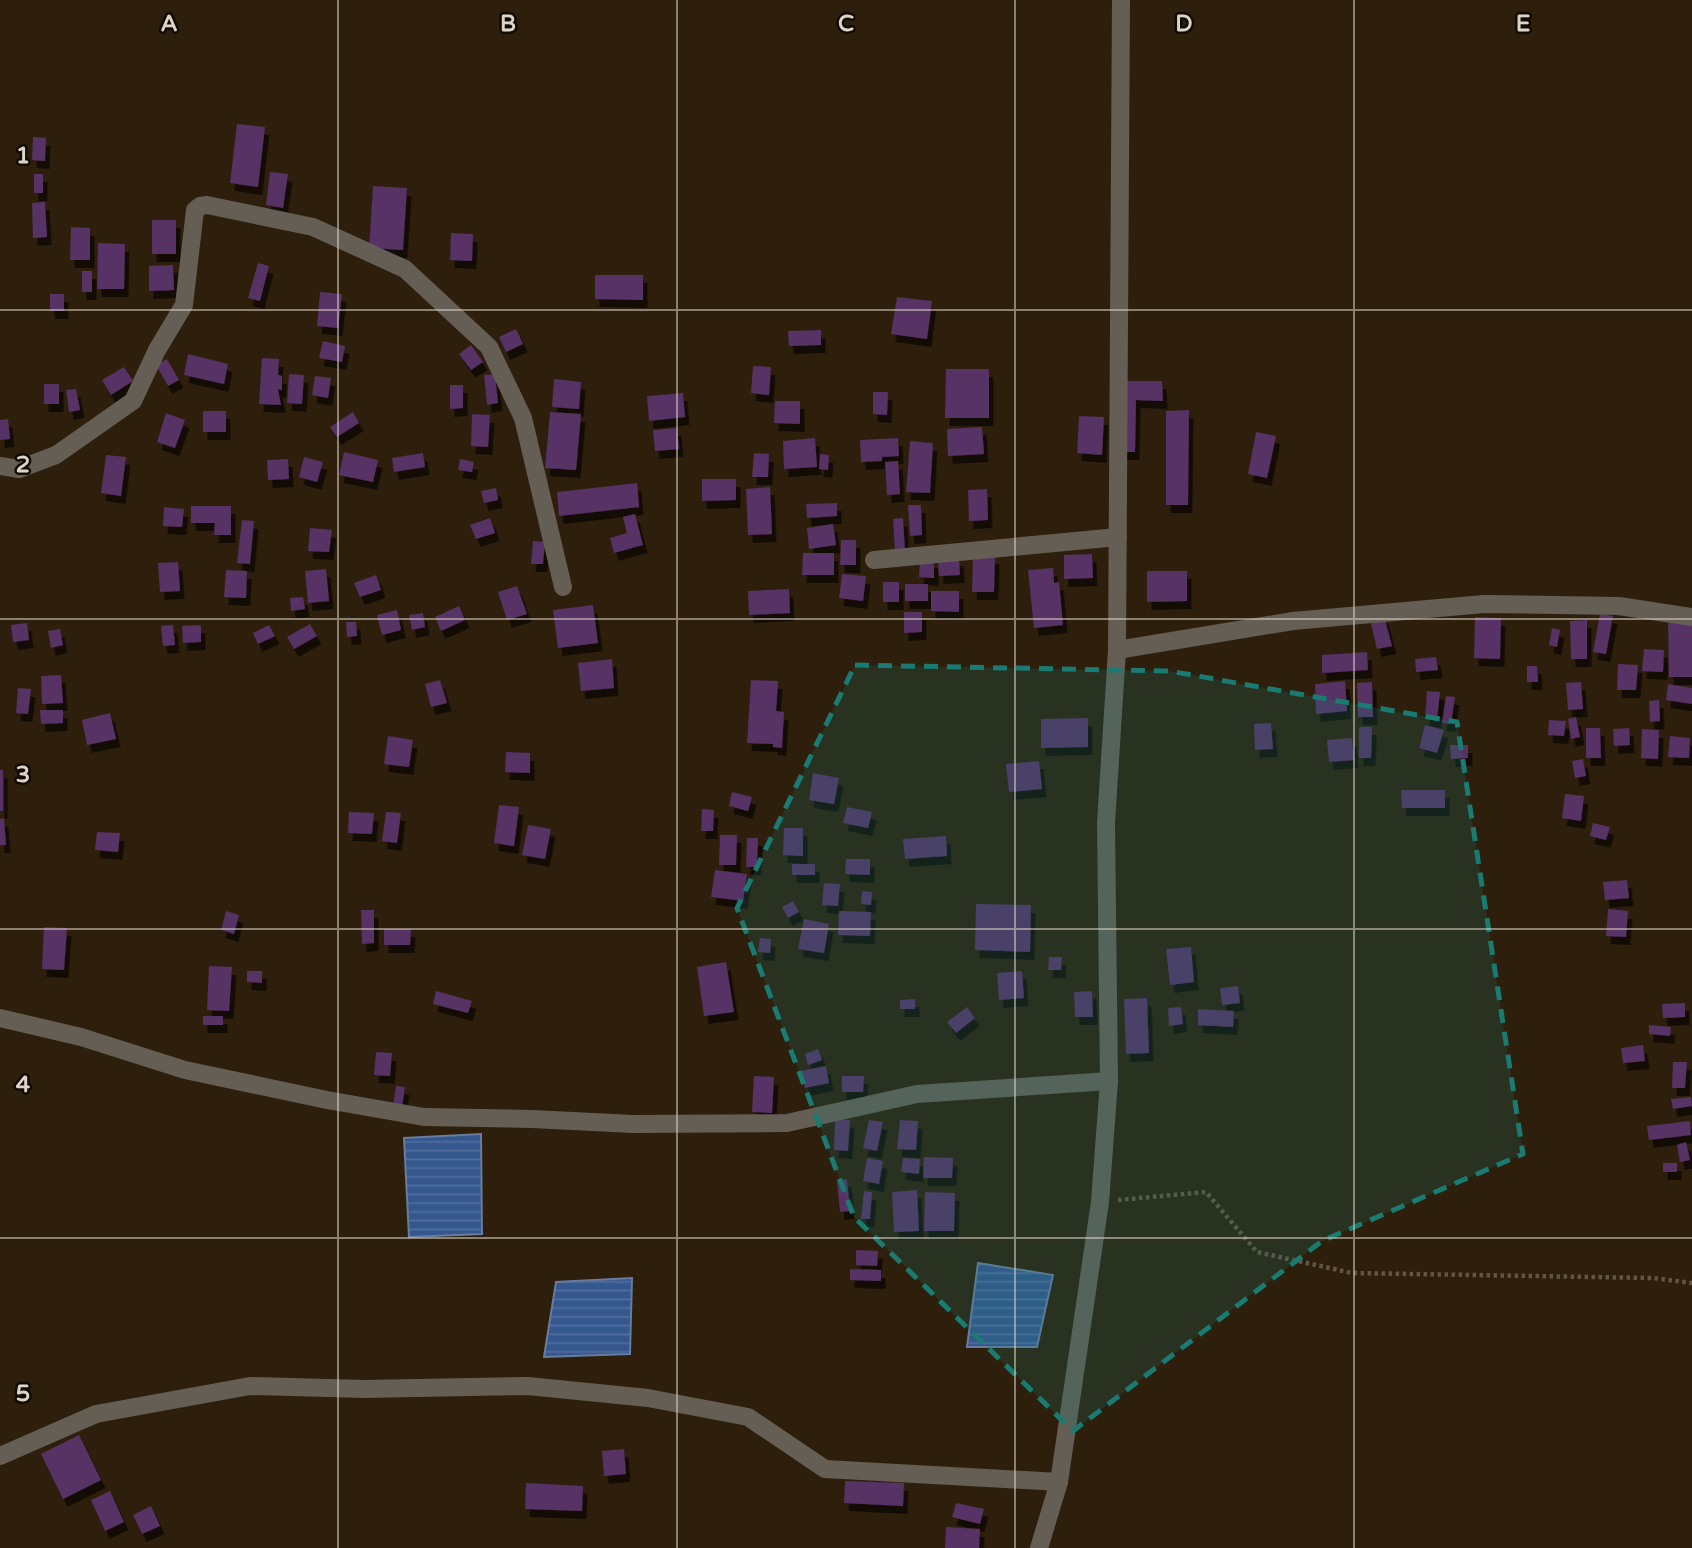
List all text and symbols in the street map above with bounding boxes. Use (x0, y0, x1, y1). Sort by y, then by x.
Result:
text: A (160, 10, 178, 38)
text: B (500, 10, 516, 38)
text: C (838, 10, 854, 38)
text: D (1175, 10, 1193, 38)
text: E (1516, 10, 1530, 38)
text: 1 (16, 142, 30, 170)
text: 2 (16, 451, 30, 479)
text: 3 (16, 761, 30, 789)
text: 4 (16, 1071, 31, 1099)
text: 5 (16, 1380, 30, 1408)

